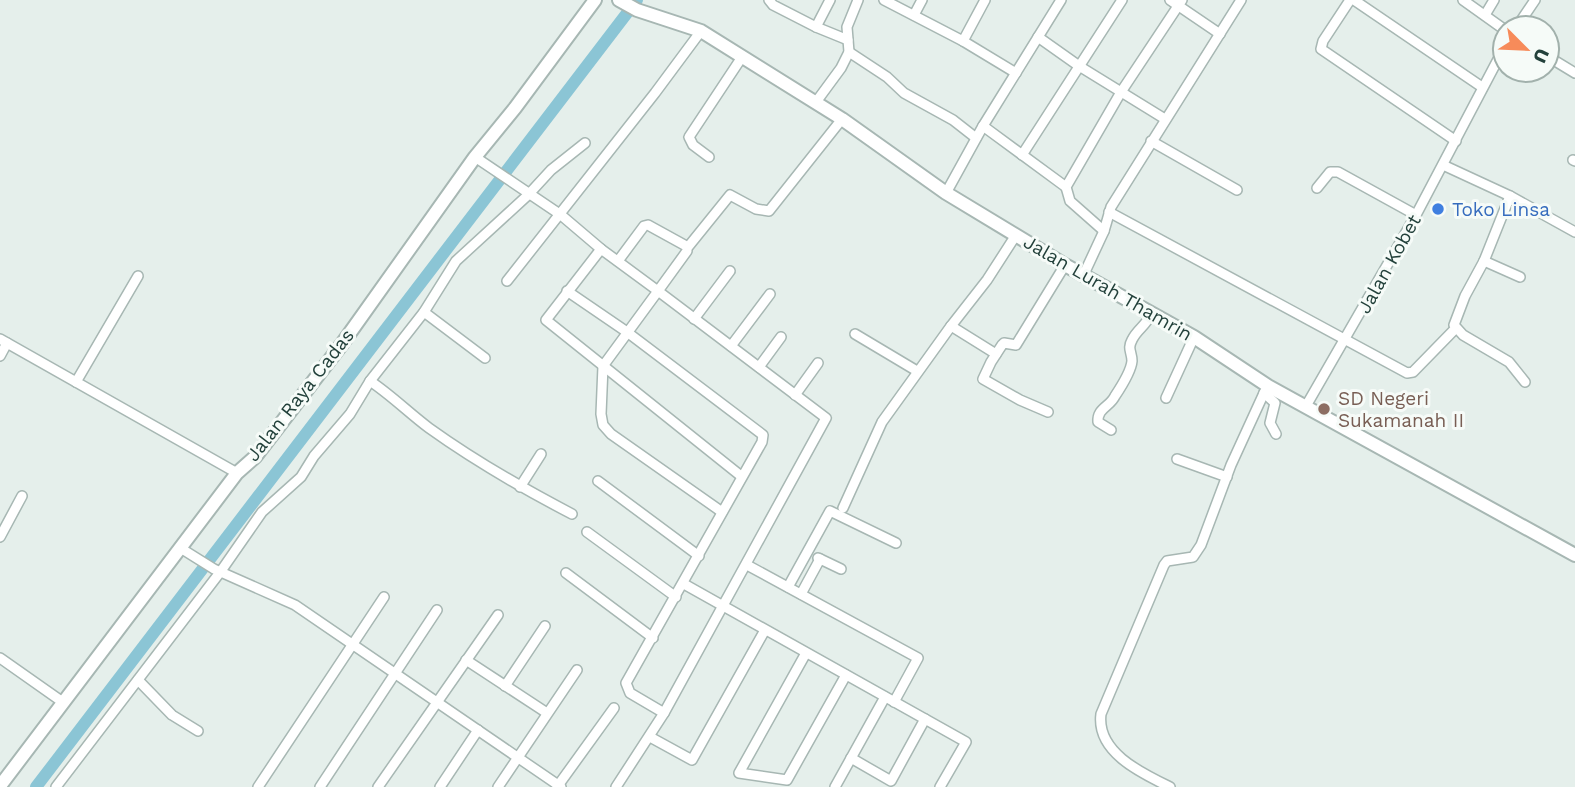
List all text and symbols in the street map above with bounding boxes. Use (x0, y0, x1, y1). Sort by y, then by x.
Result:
north arrow (1491, 14, 1561, 84)
text: U (1528, 45, 1554, 67)
place label: Toko Linsa (1452, 198, 1550, 221)
marker: Toko Linsa (1430, 201, 1446, 217)
street label: Jalan Kobet (1352, 210, 1426, 318)
street label: Jalan Lurah Thamrin (1019, 230, 1197, 346)
street label: Jalan Raya Cadas (241, 324, 359, 466)
place label: SD Negeri Sukamanah II (1338, 387, 1464, 432)
marker: SD Negeri Sukamanah II (1316, 401, 1332, 417)

